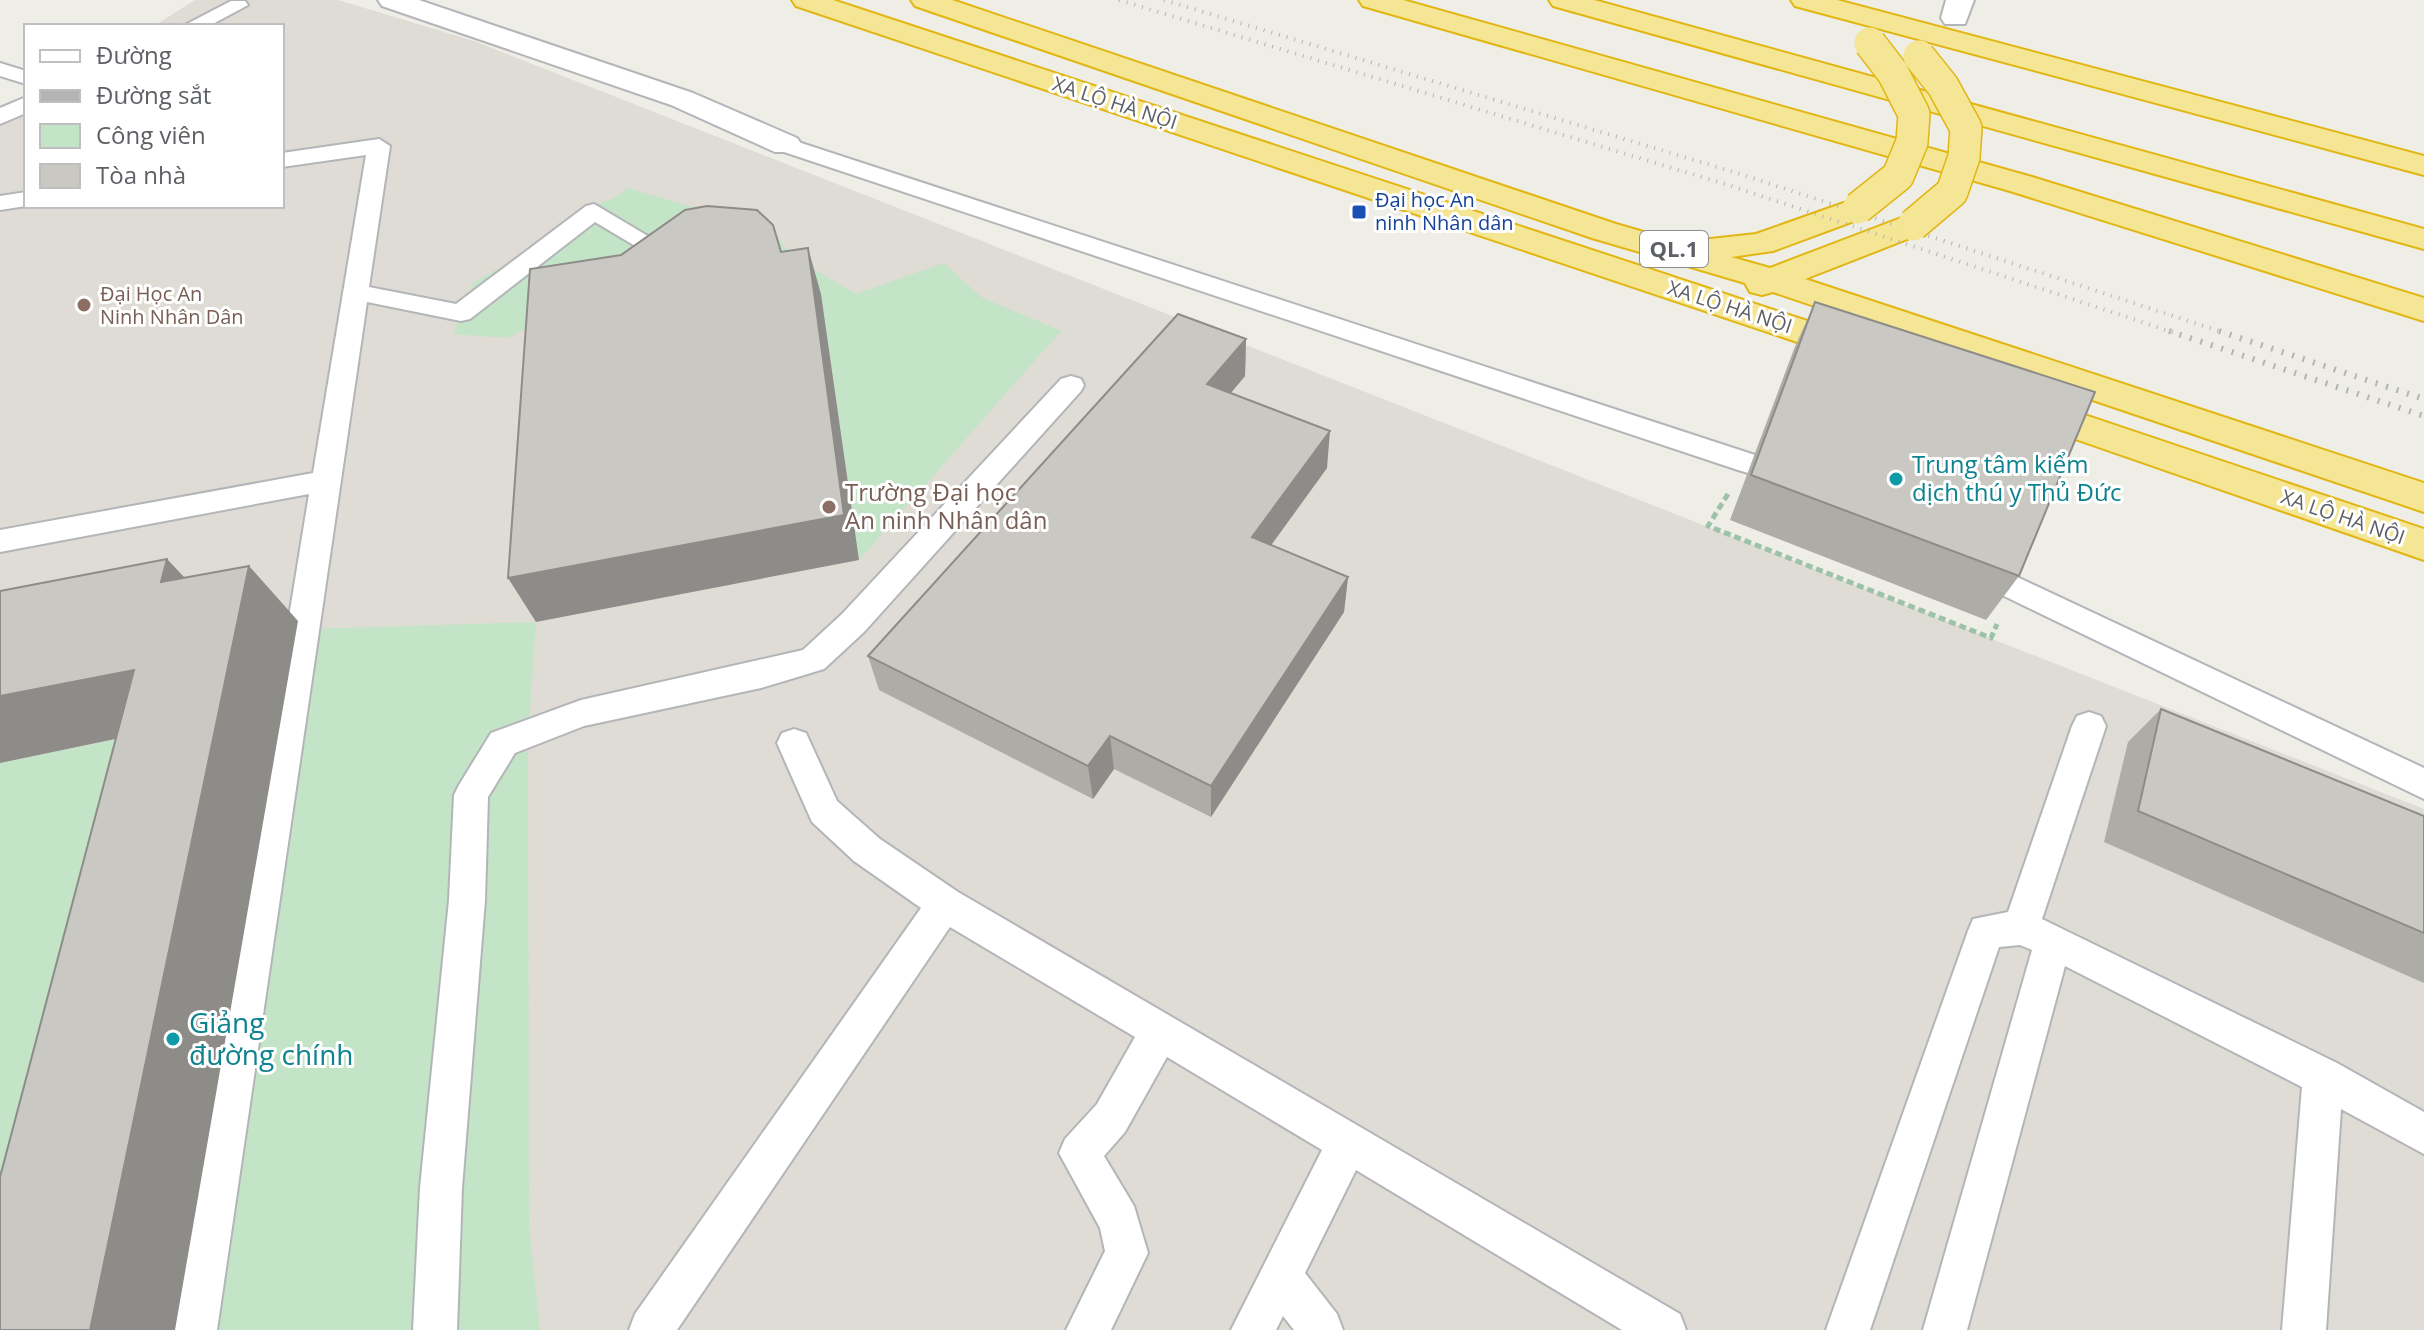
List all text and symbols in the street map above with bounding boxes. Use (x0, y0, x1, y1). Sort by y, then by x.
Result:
legend (24, 24, 284, 208)
text: Đường (96, 38, 172, 71)
street label: XA LỘ HÀ NỘI (1049, 70, 1181, 135)
text: Đường sắt (96, 78, 211, 111)
text: Công viên (96, 118, 206, 151)
text: Tòa nhà (96, 158, 186, 191)
place label: Đại học An ninh Nhân dân (1375, 186, 1514, 236)
marker: Đại học An ninh Nhân dân (1350, 203, 1368, 221)
road number: QL.1 (1640, 231, 1708, 267)
street label: XA LỘ HÀ NỘI (1664, 274, 1796, 339)
place label: Đại Học An Ninh Nhân Dân (100, 280, 244, 330)
marker: Đại Học An Ninh Nhân Dân (75, 296, 93, 314)
place label: Trung tâm kiểm dịch thú y Thủ Đức (1912, 447, 2121, 508)
marker: Trung tâm kiểm dịch thú y Thủ Đức (1887, 470, 1905, 488)
place label: Trường Đại học An ninh Nhân dân (845, 475, 1047, 536)
street label: XA LỘ HÀ NỘI (2278, 483, 2409, 550)
marker: Trường Đại học An ninh Nhân dân (820, 498, 838, 516)
place label: Giảng đường chính (189, 1003, 353, 1073)
marker: Giảng đường chính (164, 1030, 182, 1048)

